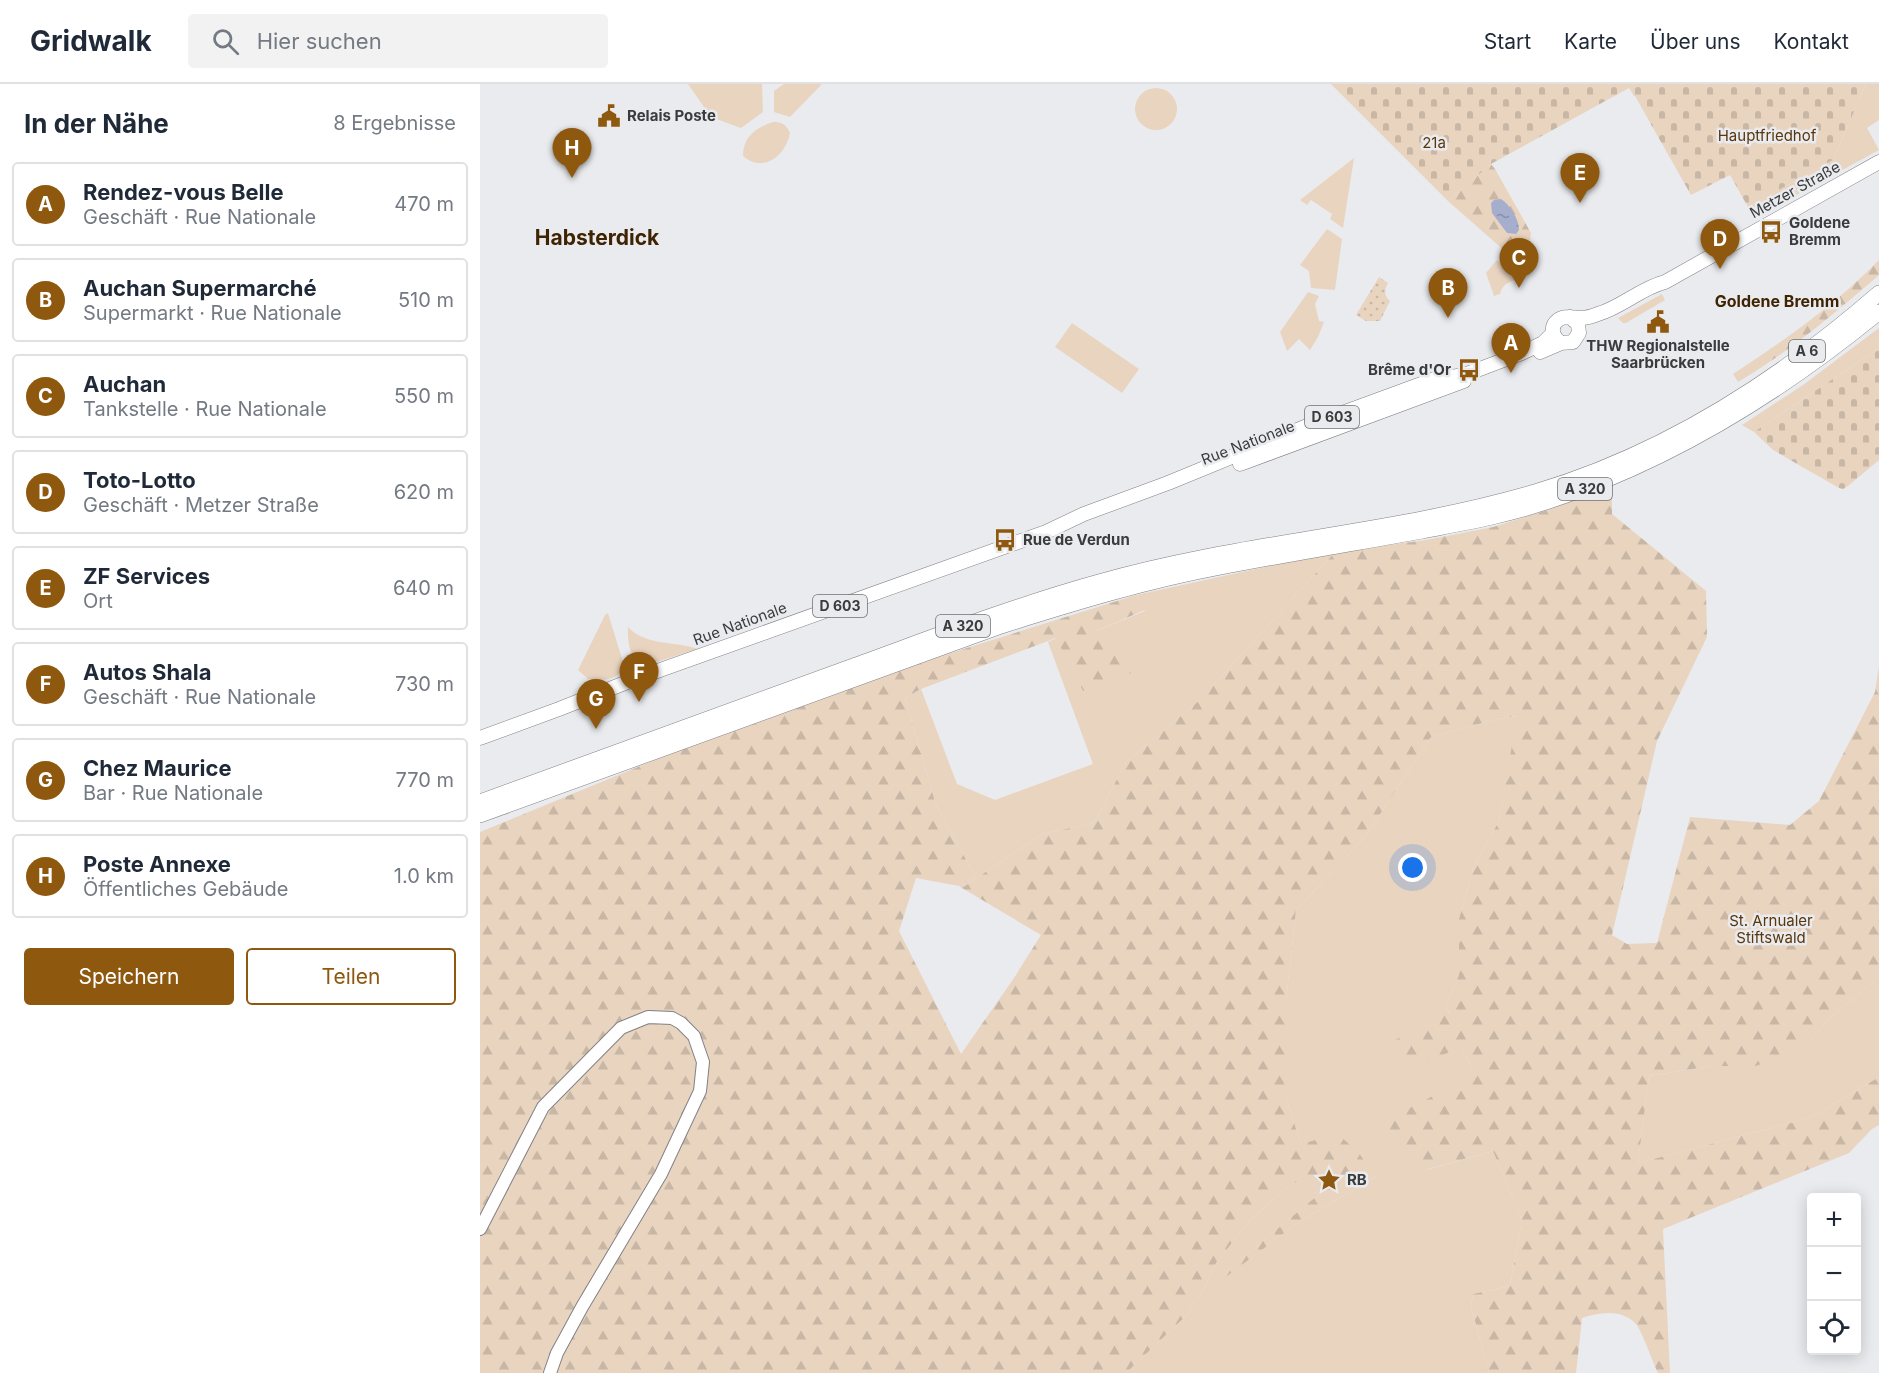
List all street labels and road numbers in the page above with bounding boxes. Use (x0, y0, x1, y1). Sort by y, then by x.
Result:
street label: Metzer Straße (1746, 157, 1843, 222)
road number: A 6 (1789, 340, 1825, 362)
road number: D 603 (1305, 406, 1359, 428)
street label: Rue Nationale (1198, 416, 1297, 469)
road number: A 320 (1558, 478, 1612, 500)
road number: D 603 (813, 595, 867, 617)
street label: Rue Nationale (690, 598, 789, 649)
road number: A 320 (936, 615, 990, 637)

